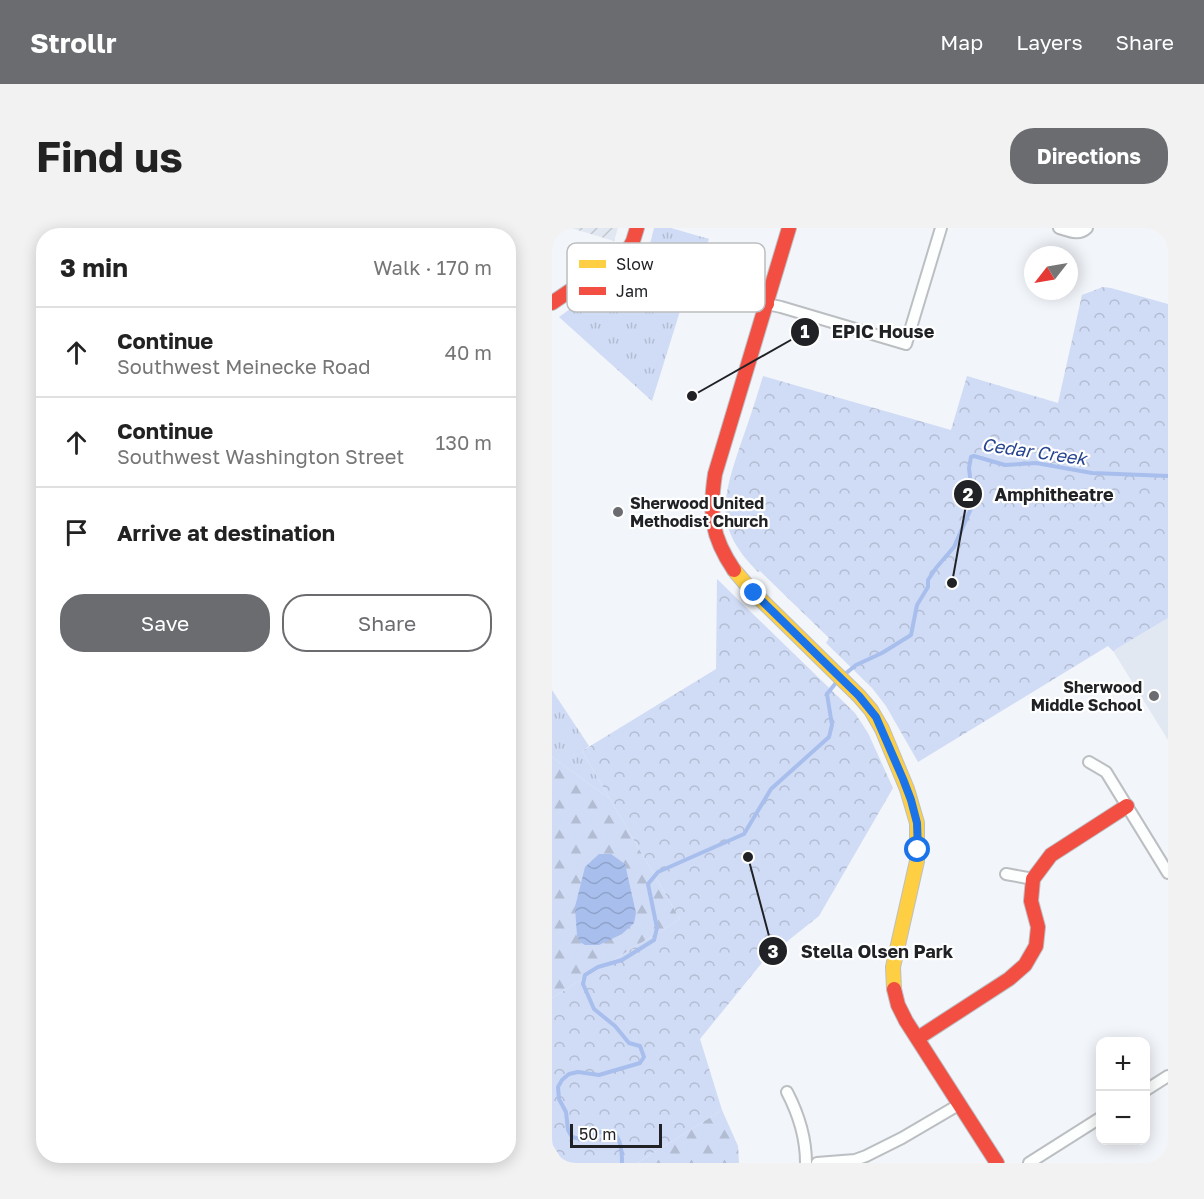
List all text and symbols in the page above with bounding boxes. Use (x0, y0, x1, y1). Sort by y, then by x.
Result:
text: Strollr (30, 26, 117, 59)
text: Map (940, 29, 983, 55)
text: Layers (1016, 29, 1083, 55)
text: Share (1116, 29, 1174, 55)
button: Directions (1010, 128, 1168, 184)
text: Find us (36, 131, 183, 181)
legend (567, 243, 765, 312)
north arrow (1024, 246, 1078, 300)
text: 3 min (60, 252, 128, 283)
text: Slow (616, 254, 654, 274)
text: Walk · 170 m (373, 255, 492, 279)
text: Jam (616, 281, 648, 301)
callout: EPIC House (790, 314, 946, 350)
text: 1 (800, 320, 810, 342)
text: EPIC House (832, 320, 935, 342)
text: Continue (117, 327, 213, 354)
icon: ahead (60, 336, 93, 369)
text: 40 m (445, 340, 492, 364)
text: Southwest Meinecke Road (117, 354, 371, 378)
text: Continue (117, 417, 213, 444)
icon: ahead (60, 426, 93, 459)
text: 130 m (436, 430, 492, 454)
water label: Cedar Creek (980, 433, 1090, 470)
text: Southwest Washington Street (117, 444, 404, 468)
callout: Amphitheatre (953, 476, 1126, 512)
text: 2 (963, 483, 974, 505)
text: Amphitheatre (994, 483, 1114, 505)
place label: Sherwood United Methodist Church (630, 493, 768, 531)
marker: Sherwood United Methodist Church (611, 505, 625, 519)
icon: arrive (60, 516, 93, 549)
text: Arrive at destination (117, 519, 335, 546)
route end (740, 579, 766, 605)
button: Save (60, 594, 270, 652)
button: Share (282, 594, 492, 652)
place label: Sherwood Middle School (1031, 677, 1143, 715)
marker: Sherwood Middle School (1147, 689, 1161, 703)
route start (904, 836, 930, 862)
callout: Stella Olsen Park (758, 933, 965, 969)
text: 3 (768, 940, 779, 962)
text: Stella Olsen Park (801, 940, 954, 962)
map controls (1096, 1037, 1150, 1145)
button: + (1096, 1037, 1150, 1091)
button: − (1096, 1091, 1150, 1145)
scale bar (570, 1121, 662, 1148)
text: 50 m (579, 1124, 616, 1144)

